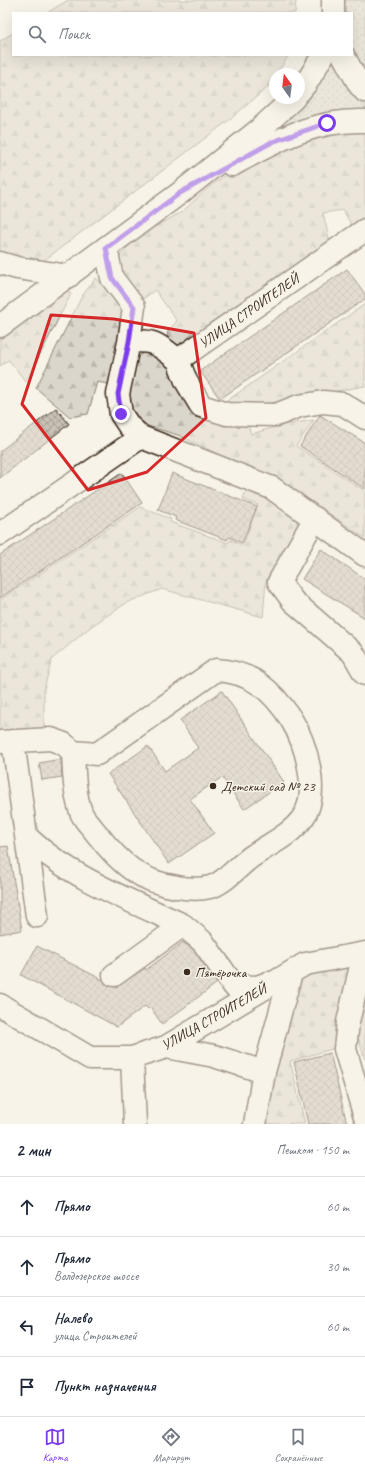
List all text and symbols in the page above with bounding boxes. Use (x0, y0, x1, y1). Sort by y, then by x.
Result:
search box (12, 12, 353, 56)
icon: search (26, 23, 48, 45)
text: Поиск (58, 25, 90, 44)
north arrow (269, 68, 305, 104)
route start (318, 114, 336, 132)
street label: УЛИЦА СТРОИТЕЛЕЙ (196, 269, 304, 352)
route end (112, 405, 130, 423)
place label: Детский сад № 23 (221, 778, 316, 795)
marker: Детский сад № 23 (208, 781, 218, 791)
place label: Пятёрочка (195, 964, 248, 981)
marker: Пятёрочка (182, 967, 192, 977)
street label: УЛИЦА СТРОИТЕЛЕЙ (159, 979, 271, 1054)
text: 2 мин (16, 1140, 51, 1161)
text: Пешком · 150 m (276, 1142, 349, 1158)
icon: ahead (16, 1196, 38, 1218)
text: Прямо (54, 1197, 90, 1216)
text: 60 m (327, 1199, 349, 1215)
text: Прямо (54, 1249, 90, 1268)
icon: ahead (16, 1256, 38, 1278)
text: 30 m (327, 1259, 349, 1275)
text: Волдозерское шоссе (54, 1268, 139, 1284)
text: Налево (54, 1309, 92, 1328)
icon: left (16, 1316, 38, 1338)
text: 60 m (327, 1319, 349, 1335)
text: улица Строителей (54, 1328, 137, 1344)
icon: arrive (16, 1376, 38, 1398)
text: Пункт назначения (54, 1377, 156, 1396)
tab: Карта (43, 1426, 68, 1464)
tab: Маршрут (153, 1426, 189, 1464)
tab: Сохранённые (275, 1426, 322, 1464)

